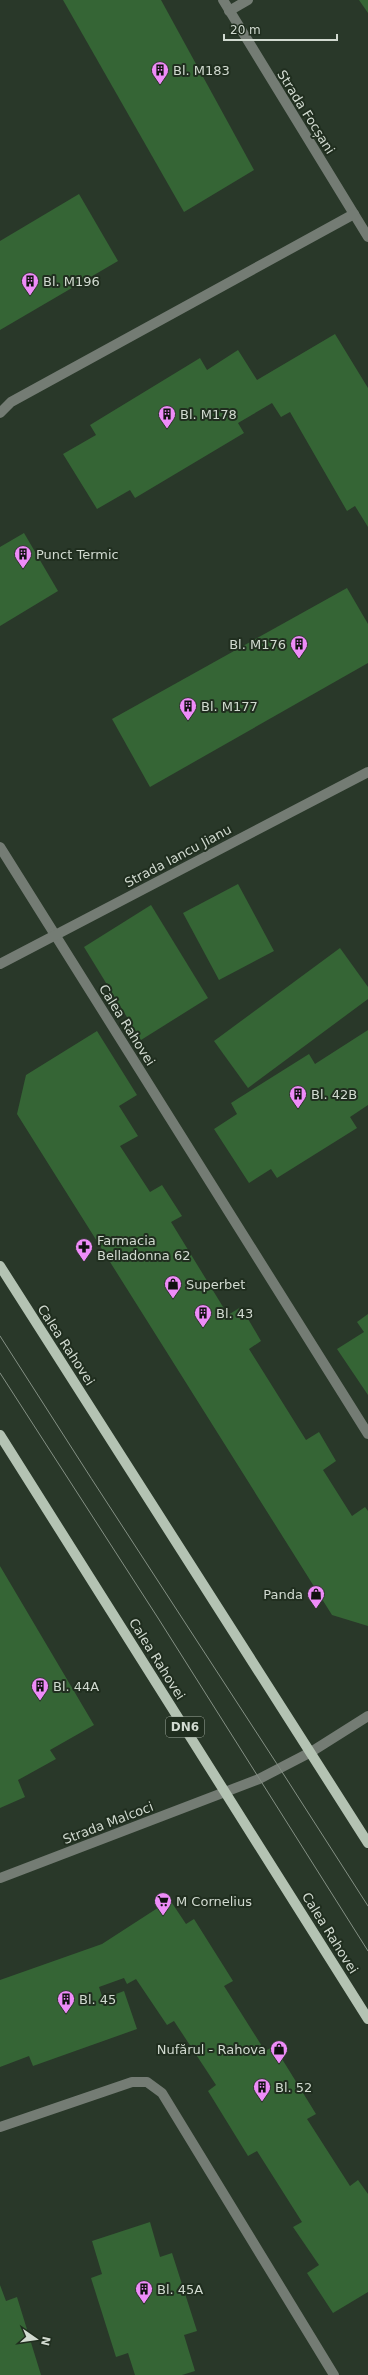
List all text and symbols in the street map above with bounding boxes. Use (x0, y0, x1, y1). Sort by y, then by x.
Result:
scale bar (224, 16, 337, 42)
text: 20 m (230, 23, 261, 37)
building icon: Bl. M183 (150, 60, 170, 85)
place label: Bl. M183 (173, 63, 230, 78)
street label: Strada Focșani (274, 67, 338, 157)
building icon: Bl. M196 (20, 271, 40, 296)
place label: Bl. M196 (43, 274, 100, 289)
building icon: Bl. M178 (157, 404, 177, 429)
place label: Bl. M178 (180, 407, 237, 422)
building icon: Punct Termic (13, 544, 33, 569)
place label: Punct Termic (36, 547, 119, 562)
building icon: Bl. M176 (289, 634, 309, 659)
place label: Bl. M176 (229, 637, 286, 652)
building icon: Bl. M177 (178, 696, 198, 721)
place label: Bl. M177 (201, 699, 258, 714)
street label: Strada Iancu Jianu (122, 822, 234, 890)
street label: Calea Rahovei (96, 982, 158, 1068)
building icon: Bl. 42B (288, 1084, 308, 1109)
place label: Bl. 42B (311, 1087, 357, 1102)
place label: Farmacia Belladonna 62 (97, 1233, 190, 1263)
pharmacy icon: Farmacia Belladonna 62 (74, 1237, 94, 1262)
shop icon: Superbet (163, 1274, 183, 1299)
place label: Superbet (186, 1277, 245, 1292)
street label: Calea Rahovei (34, 1302, 98, 1388)
building icon: Bl. 43 (193, 1303, 213, 1328)
place label: Bl. 43 (216, 1306, 253, 1321)
shop icon: Panda (306, 1584, 326, 1609)
place label: Panda (263, 1587, 303, 1602)
street label: Calea Rahovei (126, 1616, 188, 1702)
building icon: Bl. 44A (30, 1676, 50, 1701)
place label: Bl. 44A (53, 1679, 99, 1694)
road number: DN6 (166, 1717, 204, 1737)
street label: Strada Malcoci (61, 1799, 155, 1847)
street label: Calea Rahovei (299, 1890, 361, 1976)
supermarket icon: M Cornelius (153, 1891, 173, 1916)
place label: M Cornelius (176, 1894, 252, 1909)
building icon: Bl. 45 (56, 1989, 76, 2014)
place label: Bl. 45 (79, 1992, 116, 2007)
shop icon: Nufărul - Rahova (269, 2039, 289, 2064)
place label: Nufărul - Rahova (157, 2042, 266, 2057)
building icon: Bl. 52 (252, 2077, 272, 2102)
place label: Bl. 52 (275, 2080, 312, 2095)
building icon: Bl. 45A (134, 2279, 154, 2304)
place label: Bl. 45A (157, 2282, 203, 2297)
north arrow (16, 2319, 56, 2359)
text: N (38, 2335, 53, 2347)

